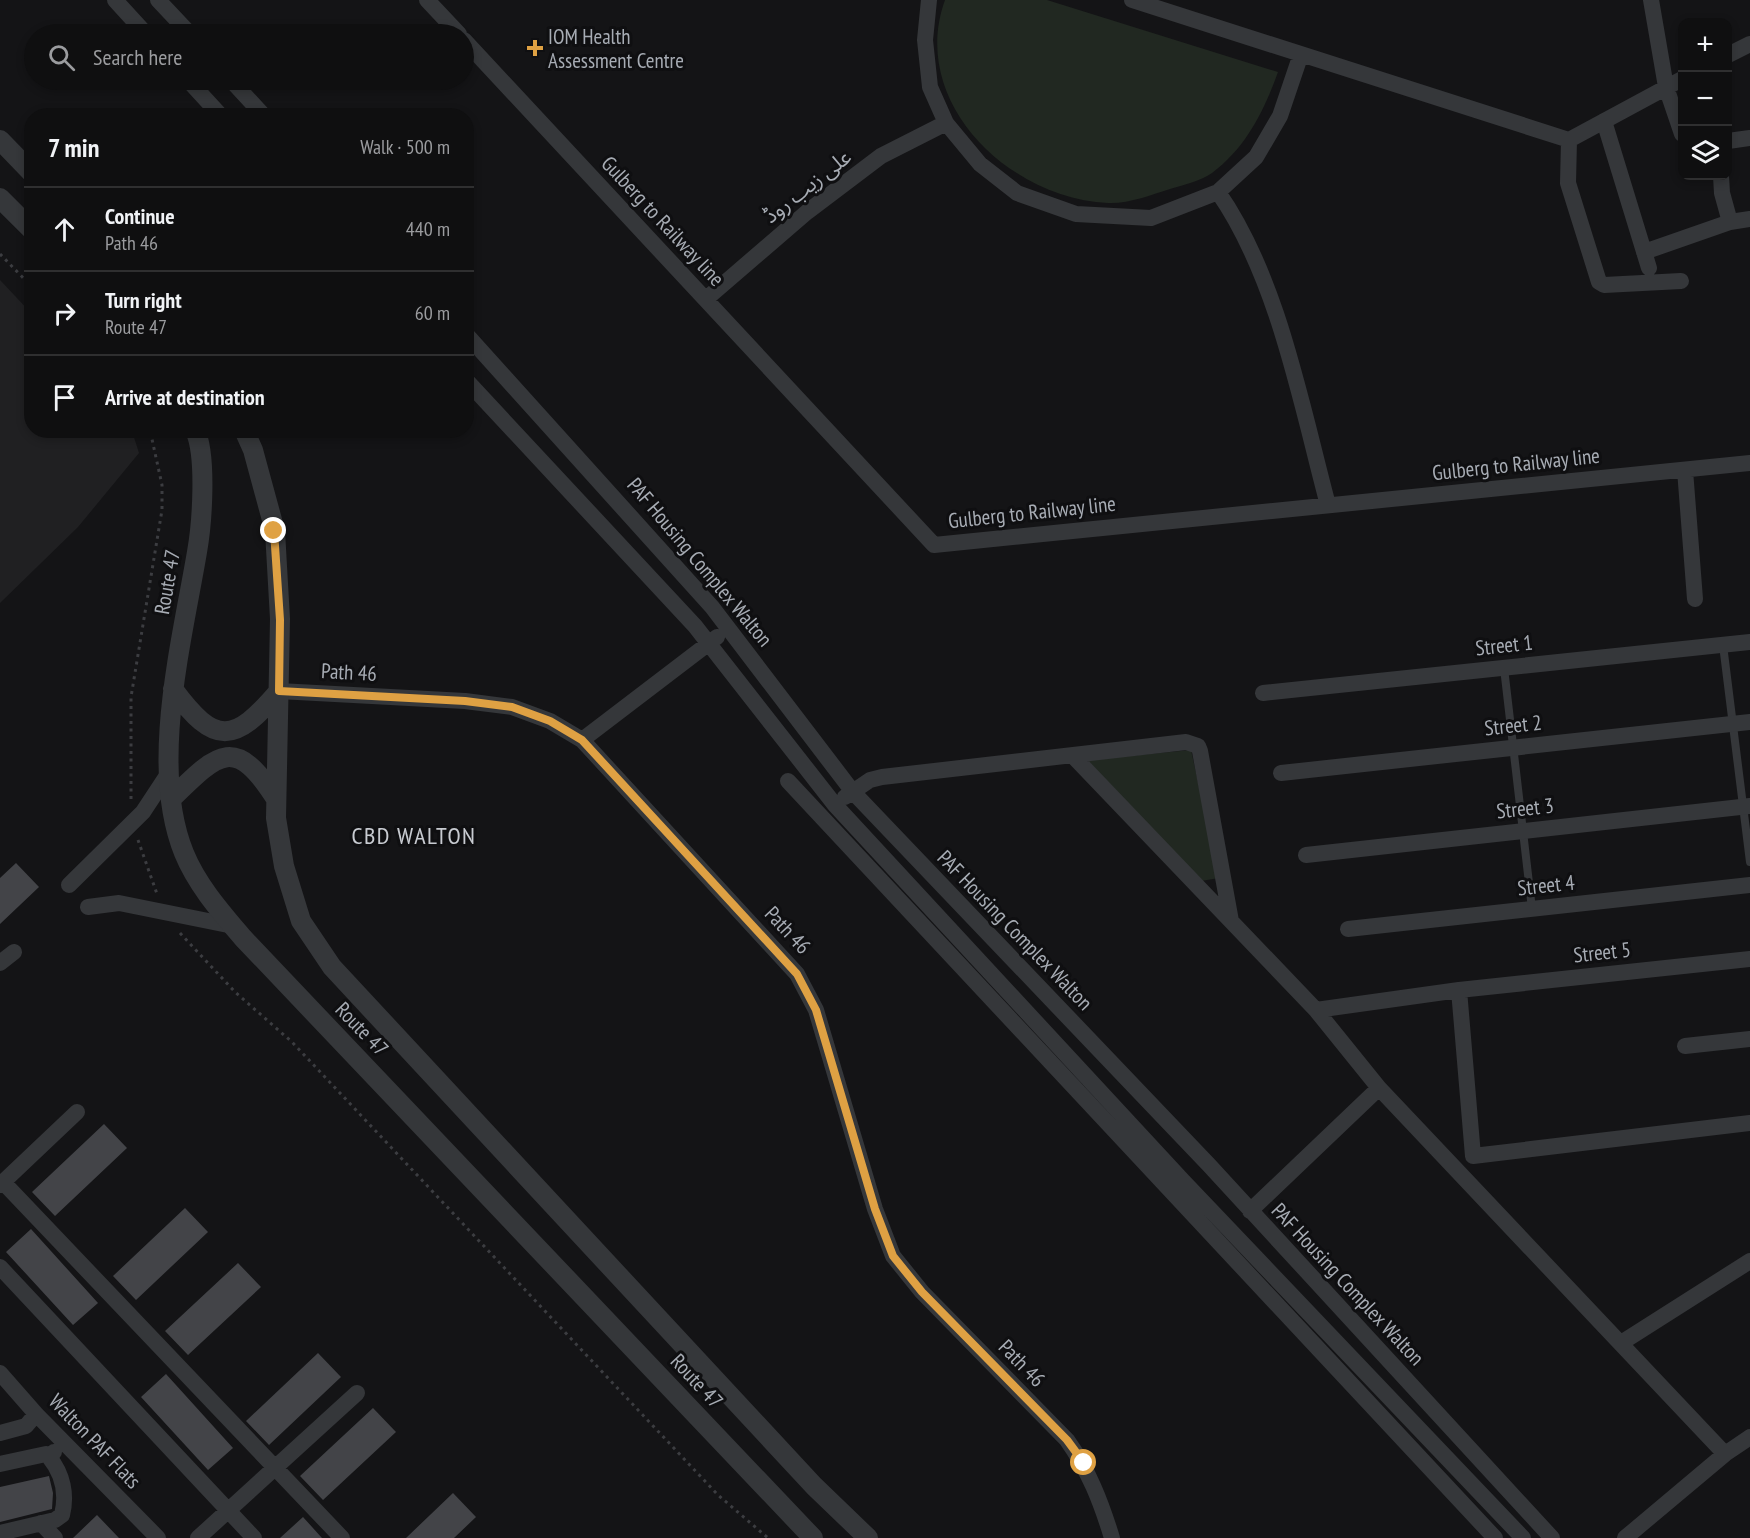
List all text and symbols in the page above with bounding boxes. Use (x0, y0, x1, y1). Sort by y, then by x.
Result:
map controls (1678, 18, 1732, 180)
button: + (1678, 18, 1732, 72)
place label: IOM Health Assessment Centre (548, 23, 684, 74)
search box (24, 24, 474, 90)
marker: IOM Health Assessment Centre (526, 39, 544, 57)
icon: search (45, 41, 78, 74)
text: Search here (93, 43, 182, 71)
button: − (1678, 72, 1732, 126)
button: layers (1678, 126, 1732, 180)
text: 7 min (48, 131, 99, 164)
text: Walk · 500 m (360, 134, 450, 160)
street label: علی زیب روڈ (757, 143, 857, 229)
street label: Gulberg to Railway line (596, 150, 730, 292)
text: Continue (105, 202, 175, 230)
icon: ahead (48, 213, 81, 246)
text: 440 m (406, 216, 450, 242)
text: Path 46 (105, 230, 158, 256)
text: Turn right (105, 286, 182, 314)
icon: right (48, 297, 81, 330)
text: 60 m (415, 300, 450, 326)
text: Route 47 (105, 314, 167, 340)
icon: arrive (48, 381, 81, 414)
text: Arrive at destination (105, 383, 265, 411)
street label: Gulberg to Railway line (1431, 442, 1601, 486)
street label: PAF Housing Complex Walton (621, 472, 779, 652)
street label: Gulberg to Railway line (947, 490, 1117, 534)
route end (260, 517, 286, 543)
street label: Route 47 (148, 548, 186, 616)
street label: Street 1 (1474, 629, 1534, 661)
street label: Path 46 (320, 657, 378, 687)
street label: Street 2 (1483, 709, 1543, 741)
street label: Street 3 (1495, 792, 1555, 824)
district label: CBD WALTON (352, 820, 476, 851)
street label: PAF Housing Complex Walton (932, 844, 1098, 1016)
street label: Street 4 (1516, 869, 1576, 901)
street label: Path 46 (759, 900, 817, 960)
street label: Street 5 (1572, 936, 1632, 968)
street label: Route 47 (330, 996, 394, 1062)
street label: PAF Housing Complex Walton (1266, 1197, 1430, 1371)
street label: Path 46 (993, 1334, 1051, 1392)
street label: Route 47 (665, 1348, 729, 1414)
street label: Walton PAF Flats (43, 1388, 147, 1494)
route start (1070, 1449, 1096, 1475)

